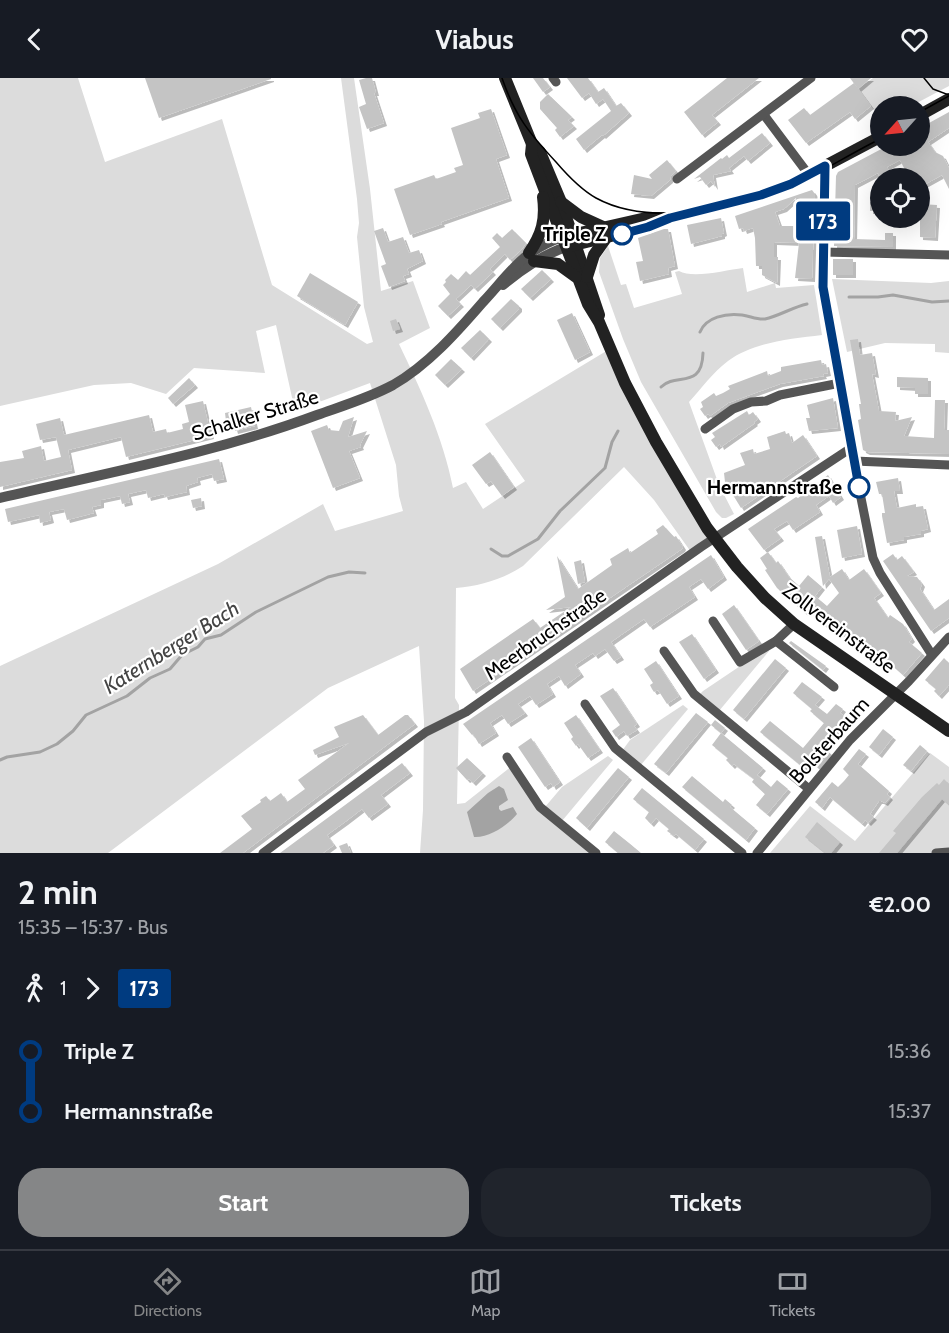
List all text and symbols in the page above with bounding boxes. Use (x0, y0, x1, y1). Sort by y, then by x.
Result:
icon: back (18, 23, 51, 56)
text: Viabus (435, 23, 514, 56)
icon: heart (898, 23, 931, 56)
north arrow (870, 96, 930, 156)
map controls (870, 96, 930, 228)
button: locate (870, 168, 930, 228)
line badge: 173 (788, 202, 858, 240)
text: 173 (808, 209, 838, 234)
place label: Triple Z (543, 222, 606, 246)
marker: Triple Z (611, 223, 633, 245)
street label: Schalker Straße (189, 384, 321, 446)
place label: Hermannstraße (707, 475, 842, 499)
marker: Hermannstraße (848, 476, 870, 498)
street label: Zollvereinstraße (778, 578, 900, 678)
street label: Meerbruchstraße (480, 583, 610, 685)
water label: Katernberger Bach (99, 595, 243, 699)
street label: Bolsterbaum (784, 692, 874, 788)
text: 2 min (18, 872, 98, 912)
text: €2.00 (870, 891, 931, 918)
text: 15:35 – 15:37 · Bus (18, 915, 168, 939)
icon: walk (18, 972, 51, 1005)
icon: forward (76, 972, 109, 1005)
text: 1 (60, 976, 67, 1000)
text: 173 (130, 976, 159, 1001)
text: Triple Z (64, 1038, 134, 1065)
text: 15:36 (887, 1039, 931, 1063)
text: Hermannstraße (64, 1098, 213, 1125)
text: 15:37 (889, 1099, 931, 1123)
button: Start (18, 1168, 469, 1237)
button: Tickets (481, 1168, 931, 1237)
tab: Directions (134, 1265, 202, 1320)
tab: Map (469, 1265, 502, 1320)
tab: Tickets (769, 1265, 815, 1320)

